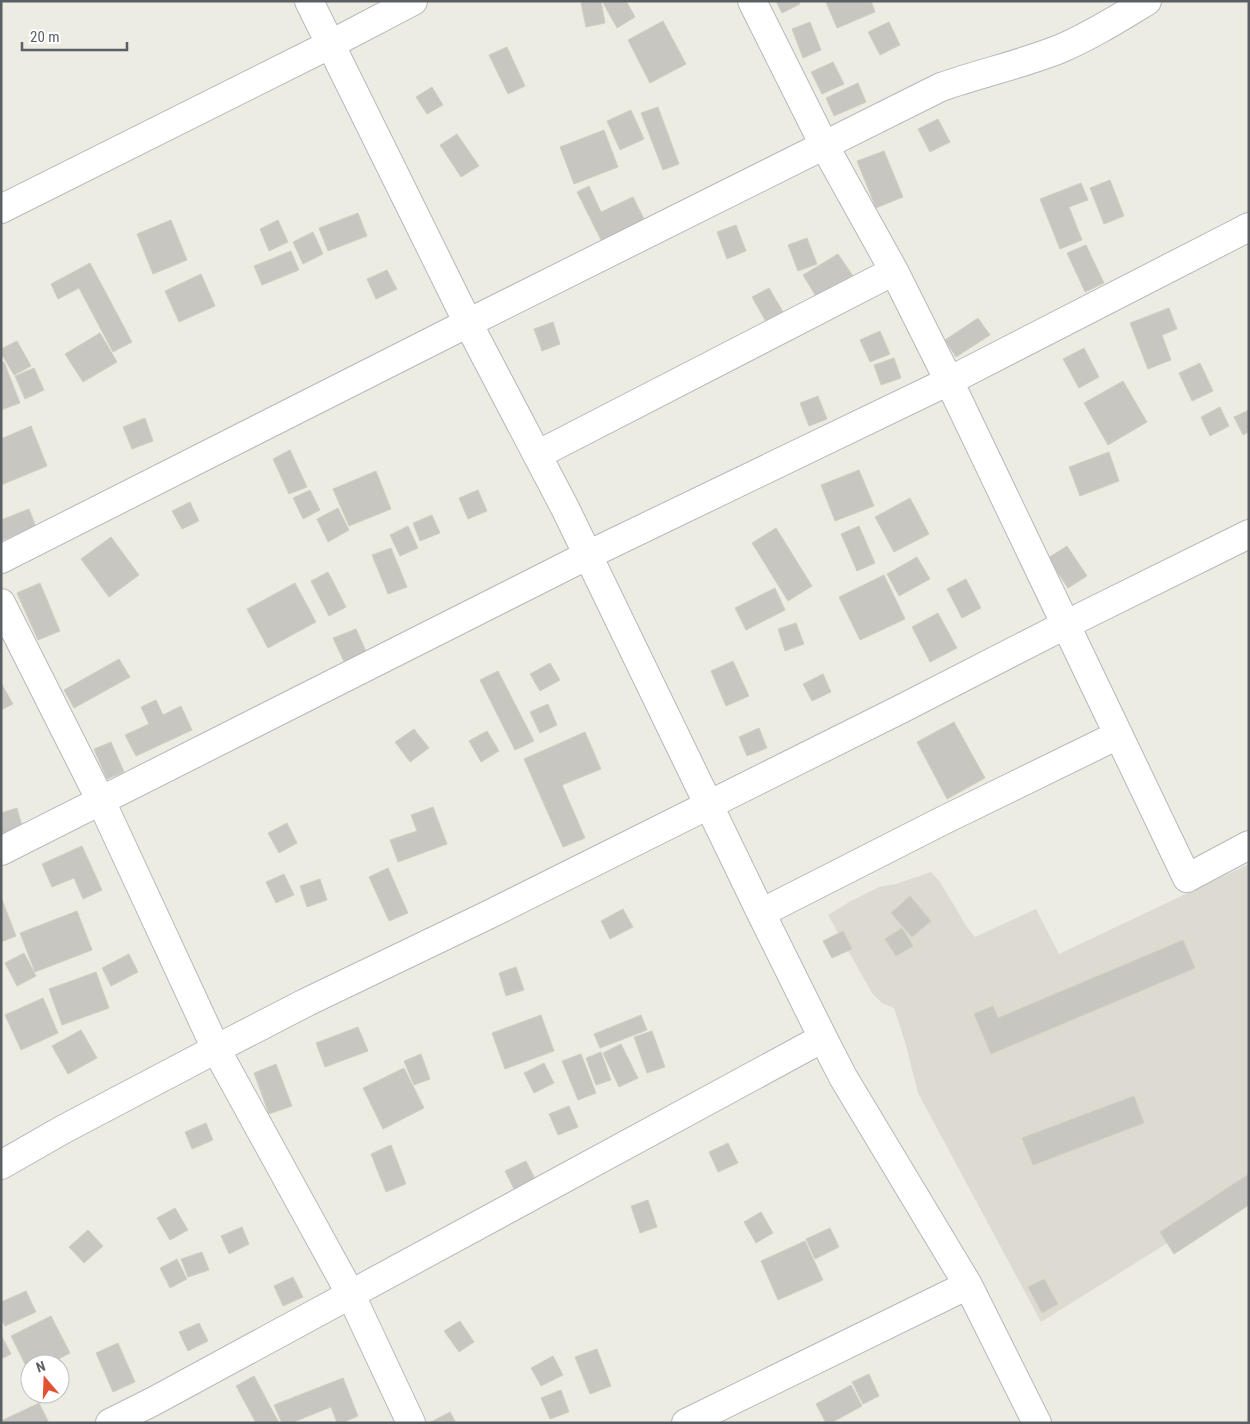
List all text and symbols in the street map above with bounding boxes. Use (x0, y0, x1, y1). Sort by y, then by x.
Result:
scale bar (22, 20, 128, 52)
text: 20 m (30, 28, 60, 46)
north arrow (20, 1354, 70, 1404)
text: N (34, 1358, 47, 1376)

